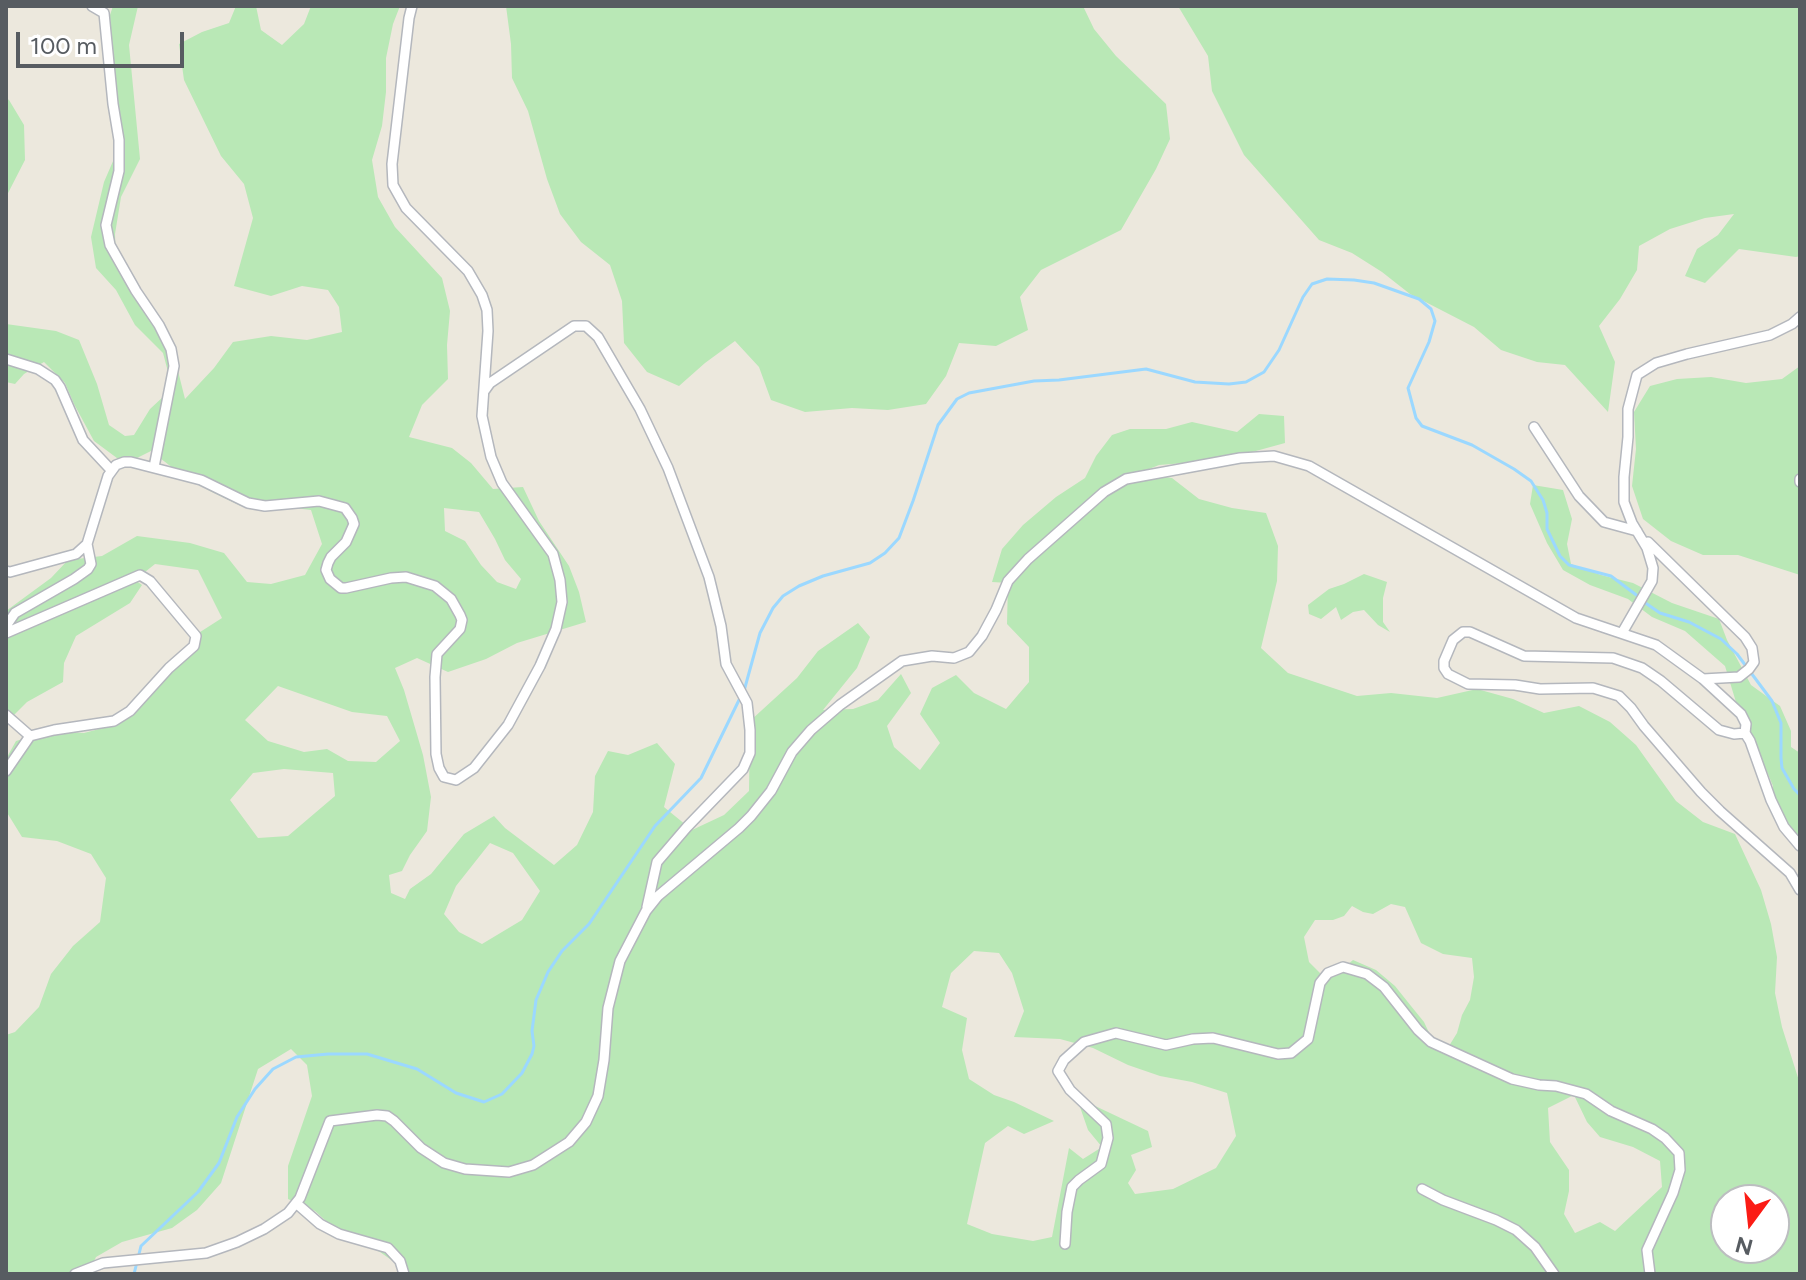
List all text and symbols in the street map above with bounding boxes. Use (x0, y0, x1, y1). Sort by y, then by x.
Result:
scale bar (20, 16, 188, 66)
text: 100 m (30, 31, 97, 60)
north arrow (1710, 1184, 1790, 1264)
text: N (1732, 1230, 1756, 1261)

